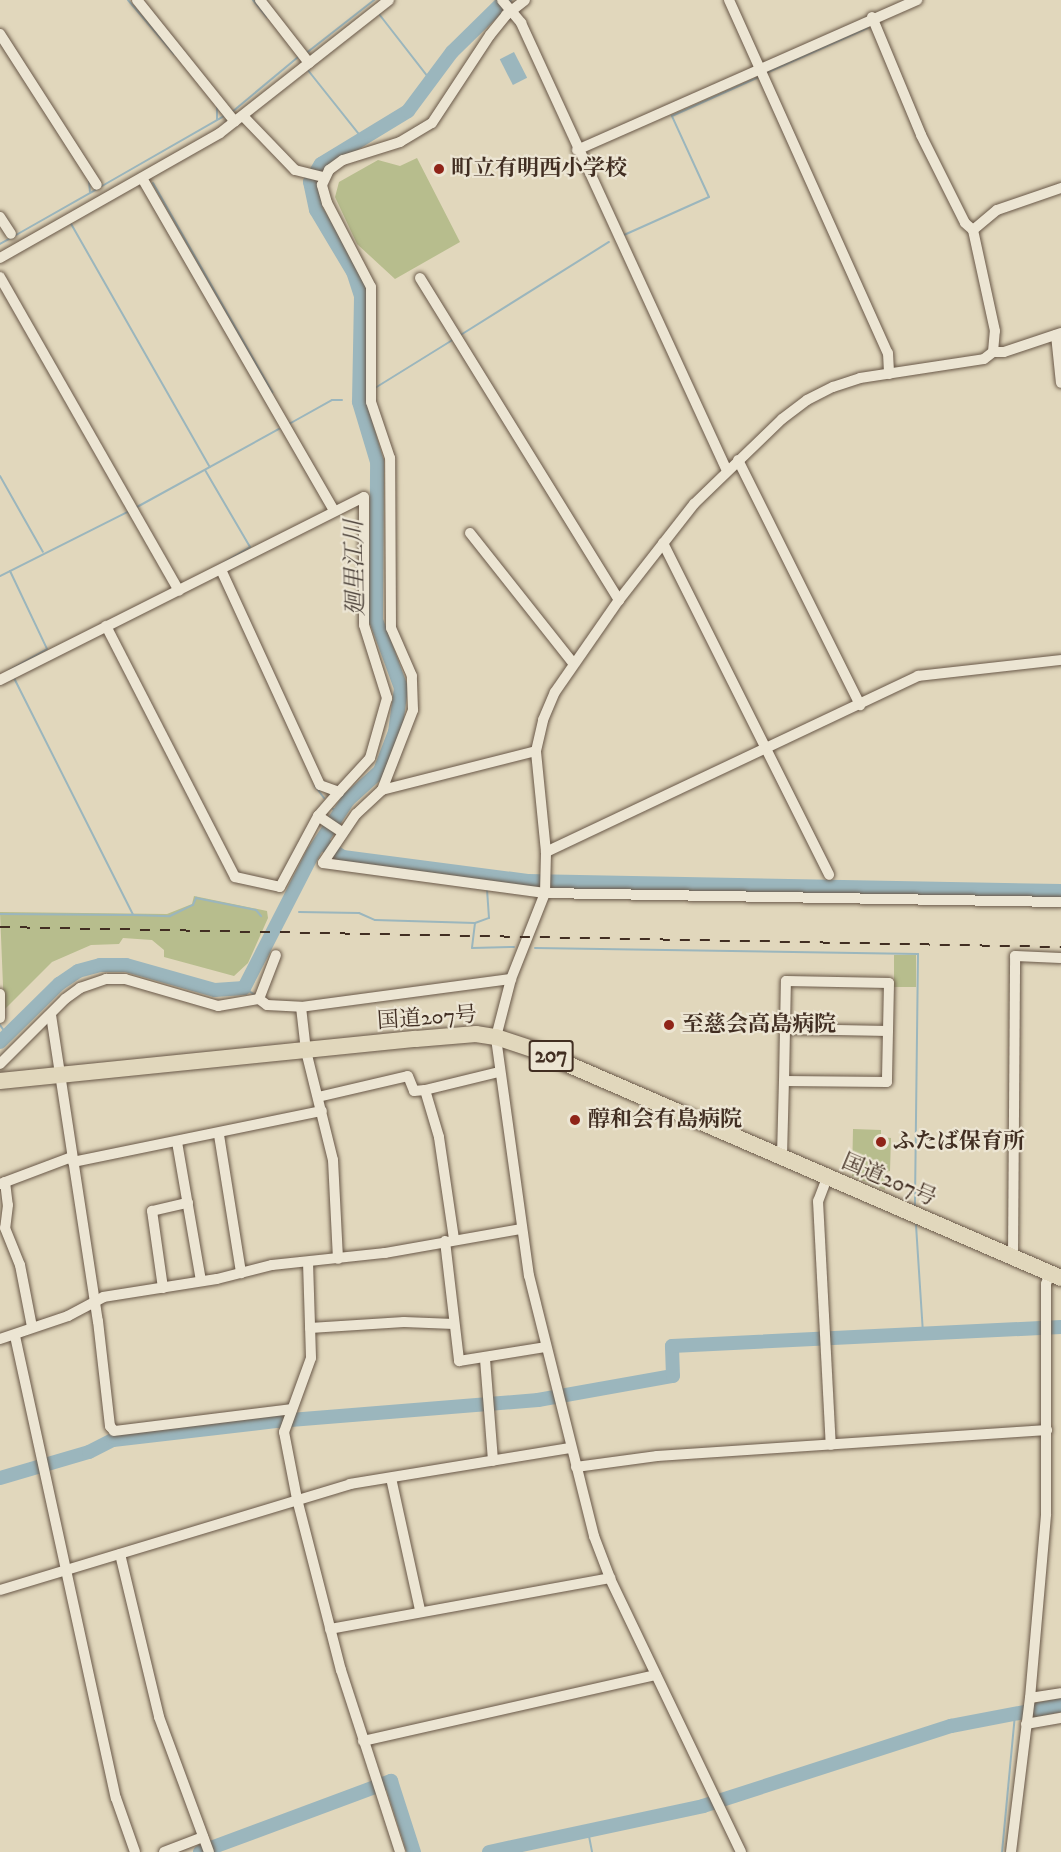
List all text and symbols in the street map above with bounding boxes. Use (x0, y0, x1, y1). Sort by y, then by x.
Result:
place label: 町立有明西小学校 (451, 156, 627, 182)
marker: 町立有明西小学校 (432, 162, 446, 176)
water label: 廻里江川 (341, 520, 371, 616)
street label: 国道207号 (376, 1001, 478, 1035)
place label: 至慈会高島病院 (682, 1012, 836, 1038)
marker: 至慈会高島病院 (660, 1016, 678, 1034)
road number: 207 (528, 1038, 574, 1074)
place label: 醇和会有島病院 (588, 1107, 742, 1133)
marker: 醇和会有島病院 (566, 1111, 584, 1129)
place label: ふたば保育所 (893, 1129, 1025, 1155)
marker: ふたば保育所 (874, 1135, 888, 1149)
street label: 国道207号 (838, 1148, 940, 1212)

